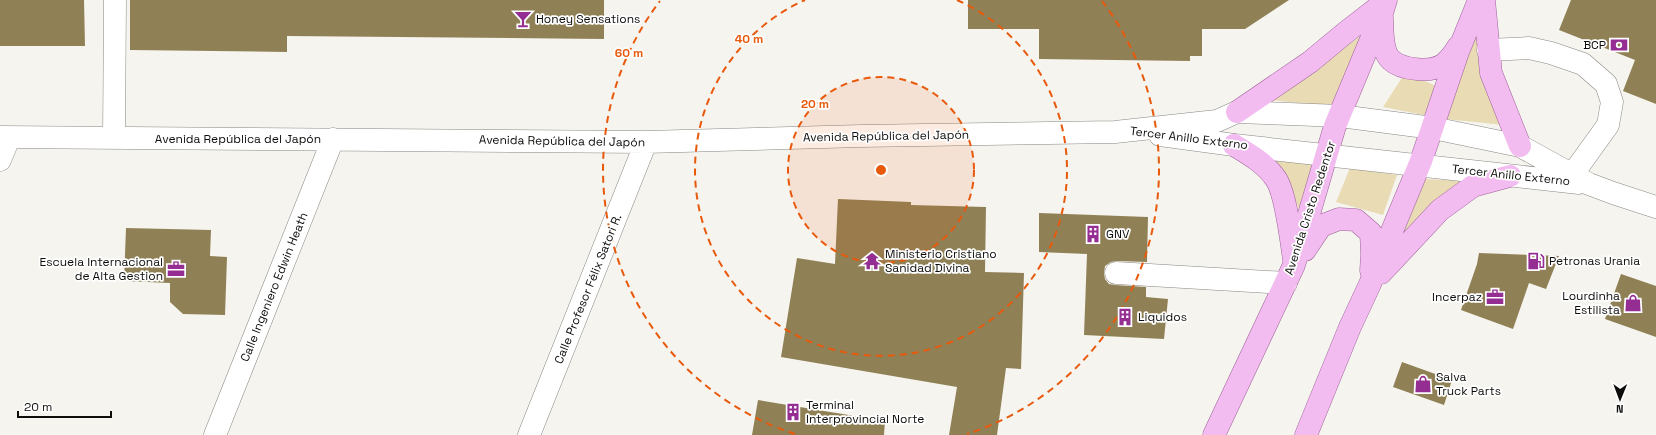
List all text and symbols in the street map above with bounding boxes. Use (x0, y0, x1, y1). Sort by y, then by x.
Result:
bar icon: Honey Sensations (513, 9, 533, 29)
place label: Honey Sensations (536, 11, 640, 27)
text: 40 m (735, 31, 763, 47)
bank icon: BCP (1609, 35, 1629, 55)
place label: BCP (1583, 37, 1606, 53)
text: 60 m (615, 45, 643, 61)
text: 20 m (801, 96, 829, 112)
street label: Tercer Anillo Externo (1129, 123, 1249, 153)
street label: Avenida República del Japón (803, 127, 969, 145)
street label: Avenida República del Japón (155, 131, 321, 147)
street label: Avenida República del Japón (479, 132, 645, 150)
street label: Avenida Cristo Redentor (1281, 139, 1339, 277)
street label: Tercer Anillo Externo (1451, 161, 1571, 189)
centre of rings (874, 163, 888, 177)
street label: Calle Ingeniero Edwin Heath (237, 210, 311, 364)
street label: Calle Profesor Félix Satori R. (551, 212, 625, 366)
building icon: GNV (1083, 224, 1103, 244)
place label: GNV (1106, 226, 1130, 242)
place label: Ministerio Cristiano Sanidad Divina (885, 246, 997, 276)
temple icon: Ministerio Cristiano Sanidad Divina (862, 251, 882, 271)
fuel station icon: Petronas Urania (1526, 251, 1546, 271)
place label: Petronas Urania (1549, 253, 1640, 269)
place label: Escuela Internacional de Alta Gestion (40, 254, 163, 284)
office icon: Escuela Internacional de Alta Gestion (166, 259, 186, 279)
office icon: Incerpaz (1485, 287, 1505, 307)
place label: Lourdinha Estilista (1562, 288, 1620, 318)
place label: Incerpaz (1432, 289, 1482, 305)
shop icon: Lourdinha Estilista (1623, 293, 1643, 313)
building icon: Liquidos (1115, 307, 1135, 327)
place label: Liquidos (1138, 309, 1187, 325)
place label: Salva Truck Parts (1436, 369, 1501, 399)
shop icon: Salva Truck Parts (1413, 374, 1433, 394)
north arrow (1600, 379, 1640, 419)
scale bar (18, 393, 111, 419)
place label: Terminal Interprovincial Norte (806, 397, 924, 427)
text: 20 m (24, 399, 52, 415)
building icon: Terminal Interprovincial Norte (783, 402, 803, 422)
text: N (1616, 402, 1624, 416)

